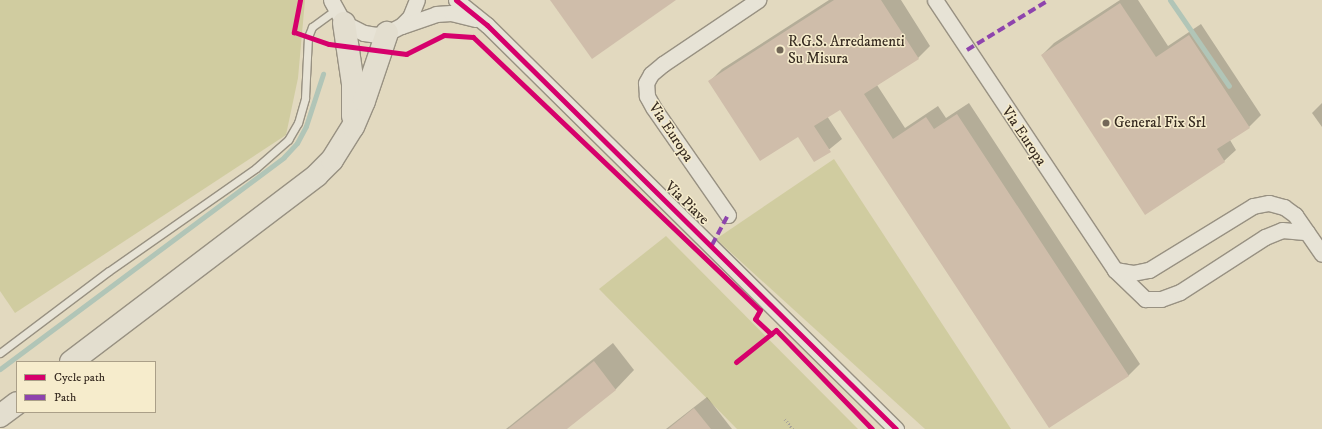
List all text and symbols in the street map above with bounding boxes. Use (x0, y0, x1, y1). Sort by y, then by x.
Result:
place label: R.G.S. Arredamenti Su Misura (788, 32, 905, 67)
marker: R.G.S. Arredamenti Su Misura (775, 45, 785, 55)
street label: Via Europa (645, 99, 697, 165)
street label: Via Europa (998, 103, 1050, 169)
place label: General Fix Srl (1114, 114, 1206, 132)
marker: General Fix Srl (1101, 118, 1111, 128)
street label: Via Piave (661, 178, 713, 228)
legend (16, 361, 156, 413)
text: Cycle path (54, 370, 105, 385)
text: Path (54, 390, 76, 405)

